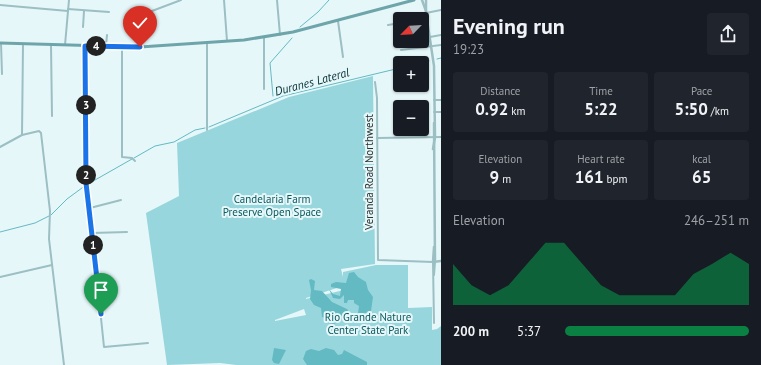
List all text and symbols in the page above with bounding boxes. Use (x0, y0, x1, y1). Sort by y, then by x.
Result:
pin (123, 6, 157, 47)
icon: check (129, 12, 151, 34)
north arrow (393, 12, 429, 48)
map controls (393, 12, 429, 136)
text: Evening run (453, 12, 565, 40)
button: share (707, 13, 749, 55)
pin: 4 (86, 36, 106, 56)
text: 4 (93, 39, 99, 53)
text: 19:23 (453, 41, 484, 58)
button: + (393, 56, 429, 92)
water label: Duranes Lateral (273, 64, 352, 99)
text: Distance (480, 84, 520, 98)
text: Time (589, 84, 613, 98)
text: Pace (691, 84, 712, 98)
pin: 3 (76, 95, 96, 115)
text: 3 (83, 98, 89, 112)
text: 0.92 (475, 98, 508, 120)
text: 5:22 (584, 98, 618, 120)
text: 5:50 (674, 98, 708, 120)
button: − (393, 100, 429, 136)
text: km (508, 104, 525, 118)
text: /km (708, 104, 729, 118)
street label: Veranda Road Northwest (362, 114, 376, 231)
text: Elevation (478, 152, 522, 166)
text: Heart rate (577, 152, 625, 166)
text: kcal (692, 152, 711, 166)
pin: 2 (76, 165, 96, 185)
text: 9 (490, 166, 499, 188)
text: 161 (575, 166, 604, 188)
text: 65 (692, 166, 711, 188)
text: 2 (83, 168, 89, 182)
text: m (499, 172, 511, 186)
text: bpm (604, 172, 627, 186)
park label: Candelaria Farm Preserve Open Space (223, 192, 322, 219)
text: Elevation (453, 212, 505, 229)
text: 246–251 m (684, 212, 749, 229)
pin: 1 (83, 235, 103, 255)
text: 1 (90, 238, 96, 252)
pin (84, 273, 118, 314)
icon: arrive (90, 279, 112, 301)
park label: Rio Grande Nature Center State Park (325, 310, 412, 337)
text: 200 m (453, 323, 489, 340)
text: 5:37 (517, 323, 541, 340)

